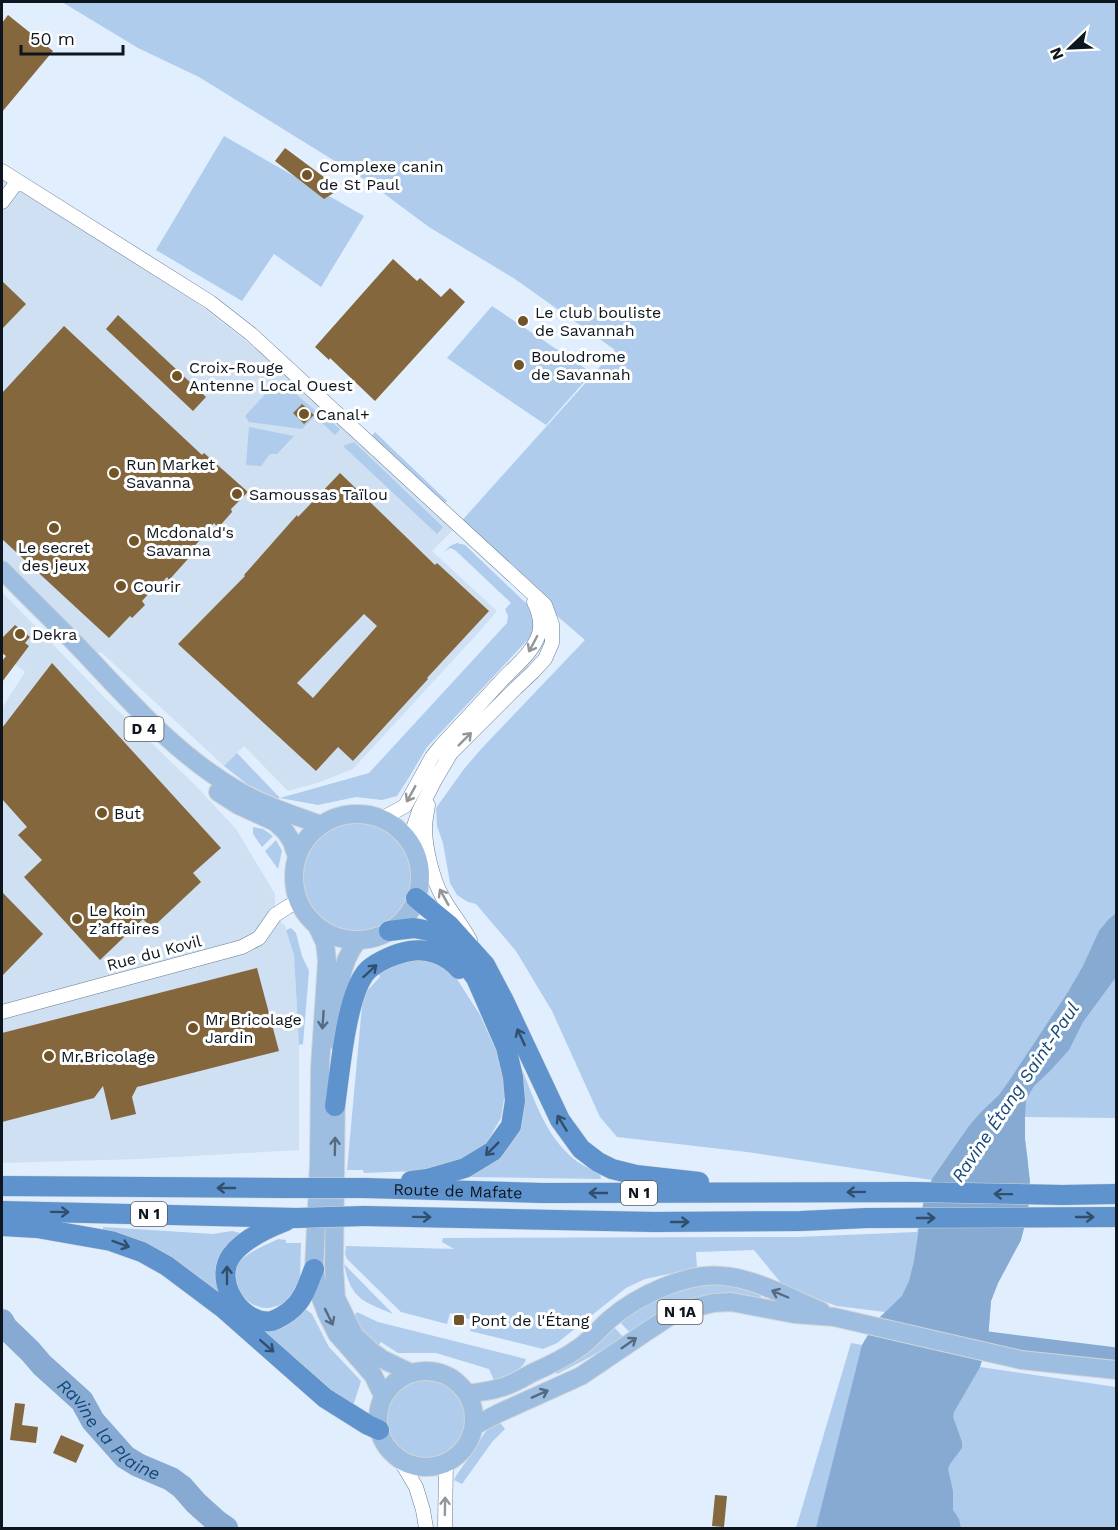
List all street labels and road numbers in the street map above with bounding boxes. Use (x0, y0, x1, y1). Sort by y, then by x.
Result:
road number: D 4 (124, 717, 164, 741)
street label: Rue du Kovil (105, 931, 204, 975)
street label: Route de Mafate (393, 1179, 523, 1202)
road number: N 1 (621, 1181, 657, 1205)
road number: N 1 (131, 1202, 167, 1226)
road number: N 1A (658, 1300, 702, 1324)

